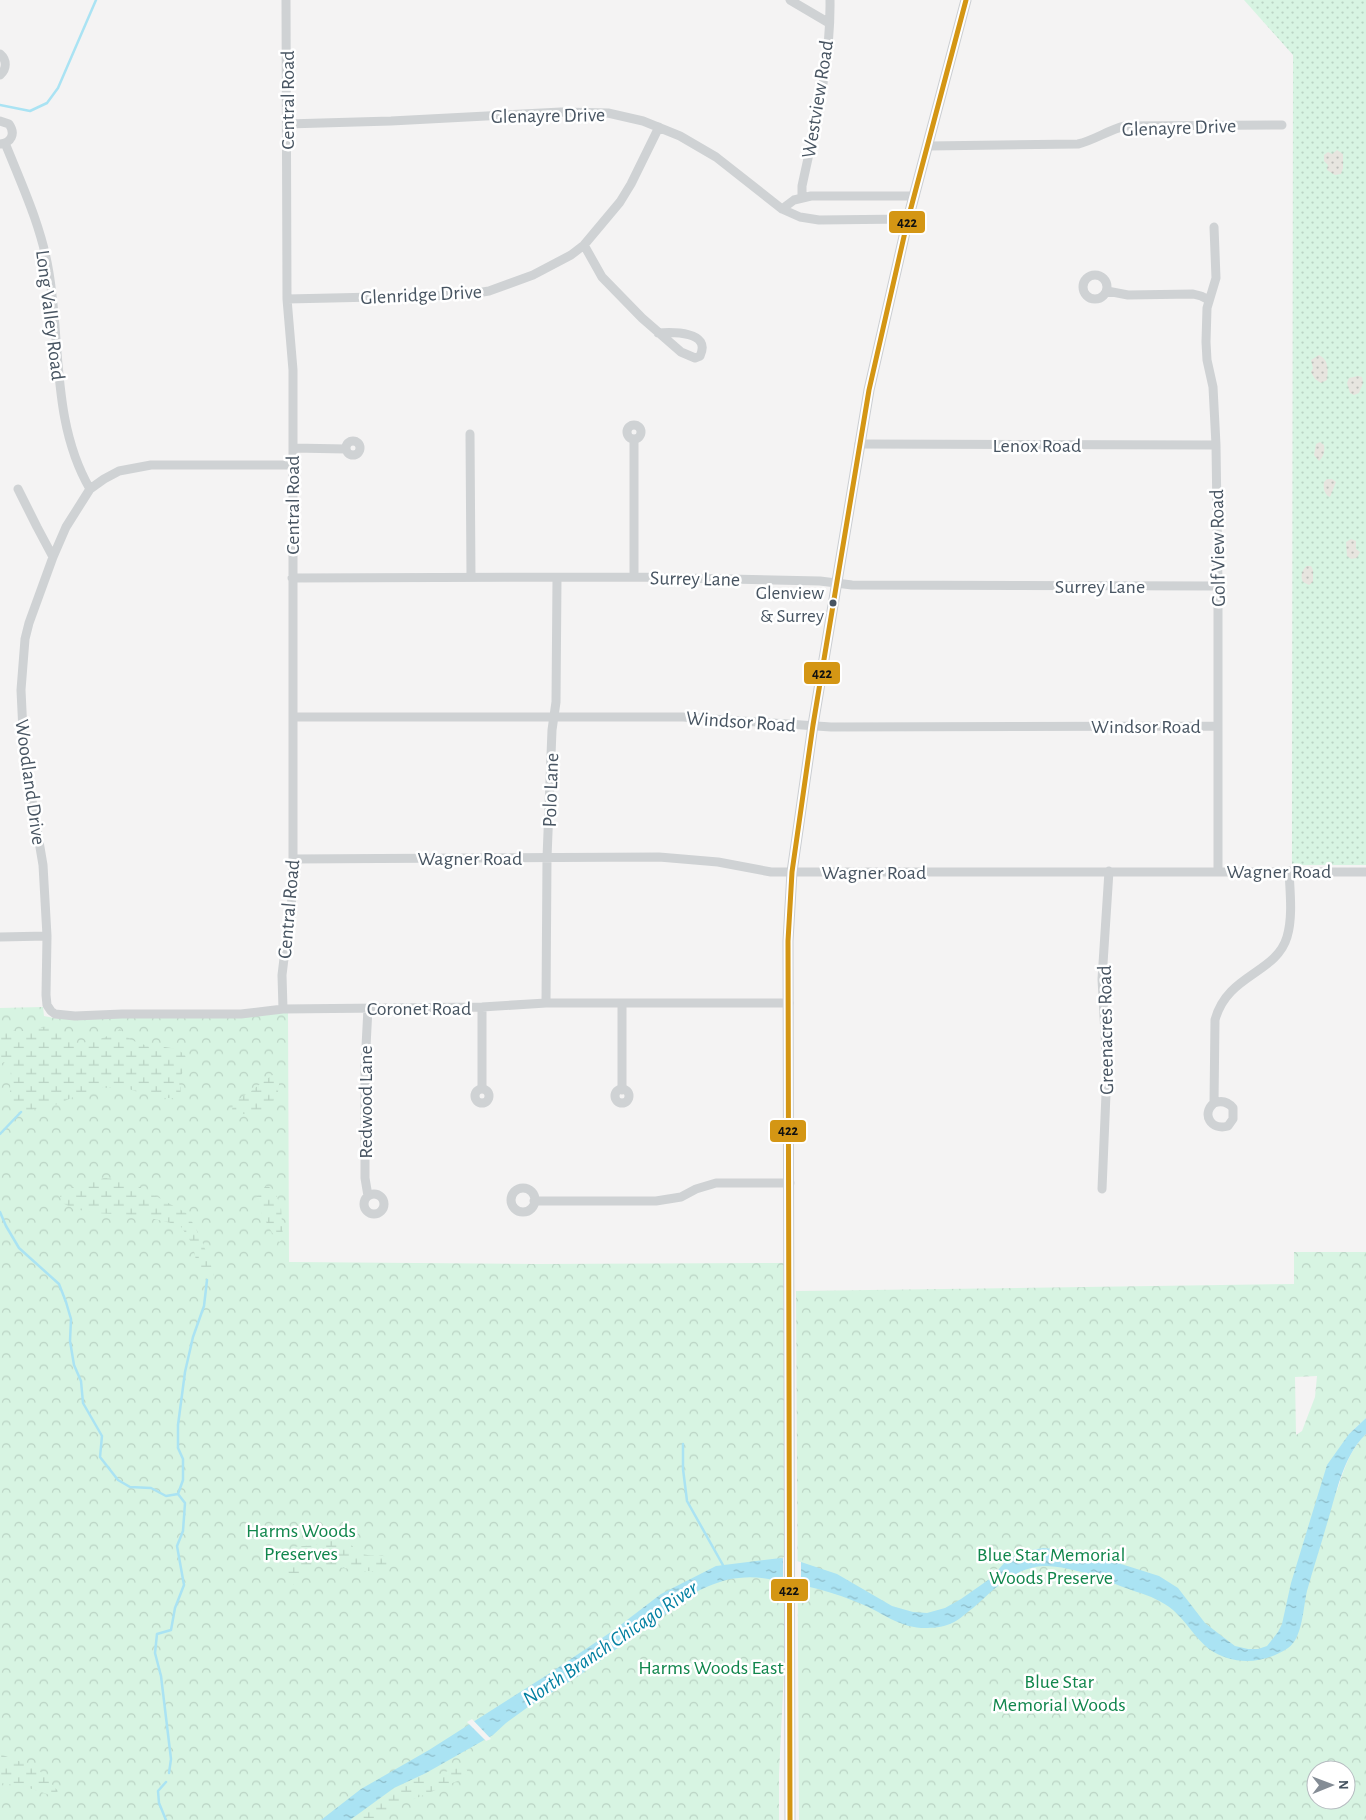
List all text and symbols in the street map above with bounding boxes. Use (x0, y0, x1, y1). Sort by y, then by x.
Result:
street label: Westview Road (799, 39, 837, 160)
street label: Central Road (278, 50, 298, 150)
street label: Glenayre Drive (491, 105, 605, 127)
street label: Glenayre Drive (1122, 116, 1237, 140)
line badge: 422 (888, 210, 926, 234)
text: 422 (897, 216, 918, 230)
street label: Long Valley Road (32, 249, 68, 381)
street label: Glenridge Drive (360, 282, 482, 308)
street label: Lenox Road (993, 436, 1081, 456)
street label: Central Road (283, 455, 303, 555)
street label: Golf View Road (1207, 489, 1229, 607)
street label: Surrey Lane (650, 568, 740, 590)
street label: Surrey Lane (1055, 577, 1145, 597)
place label: Glenview & Surrey (756, 584, 824, 626)
marker: Glenview & Surrey (828, 598, 838, 608)
line badge: 422 (803, 661, 841, 685)
text: 422 (812, 667, 833, 681)
street label: Windsor Road (685, 708, 796, 736)
street label: Windsor Road (1091, 717, 1201, 737)
street label: Woodland Drive (11, 718, 49, 846)
street label: Polo Lane (540, 753, 562, 828)
street label: Wagner Road (418, 849, 522, 869)
street label: Central Road (275, 859, 303, 959)
street label: Wagner Road (1227, 862, 1331, 882)
street label: Wagner Road (822, 863, 926, 883)
street label: Greenacres Road (1095, 965, 1117, 1095)
street label: Coronet Road (367, 999, 471, 1019)
street label: Redwood Lane (356, 1045, 376, 1159)
line badge: 422 (769, 1119, 807, 1143)
text: 422 (778, 1124, 799, 1138)
park label: Harms Woods Preserves (246, 1521, 356, 1564)
park label: Blue Star Memorial Woods Preserve (977, 1545, 1125, 1588)
water label: North Branch Chicago River (519, 1576, 702, 1710)
line badge: 422 (770, 1578, 809, 1602)
text: 422 (779, 1584, 800, 1598)
park label: Harms Woods East (638, 1658, 784, 1678)
park label: Blue Star Memorial Woods (992, 1672, 1126, 1715)
north arrow (1306, 1760, 1356, 1810)
text: N (1336, 1780, 1350, 1790)

